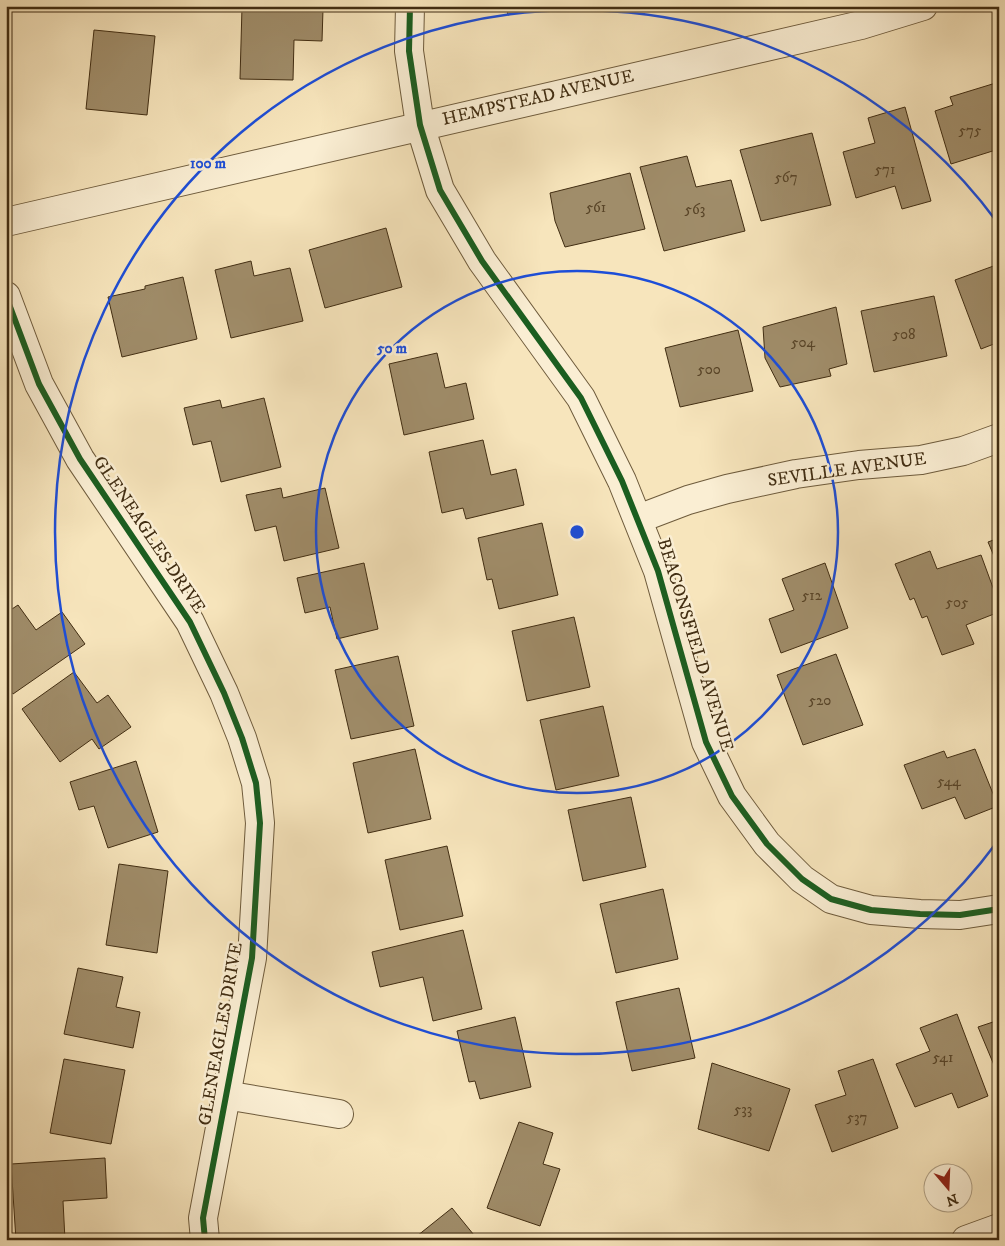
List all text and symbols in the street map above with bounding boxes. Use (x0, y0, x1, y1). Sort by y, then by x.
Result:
street label: HEMPSTEAD AVENUE (440, 65, 636, 131)
house number: 575 (959, 121, 982, 140)
text: 100 m (190, 154, 227, 173)
house number: 571 (875, 160, 895, 179)
house number: 567 (774, 168, 798, 187)
house number: 561 (586, 198, 606, 217)
house number: 563 (685, 200, 705, 219)
house number: 508 (892, 325, 916, 344)
house number: 504 (791, 333, 815, 352)
text: 50 m (376, 339, 408, 358)
house number: 500 (697, 360, 721, 379)
street label: SEVILLE AVENUE (766, 448, 928, 492)
street label: GLENEAGLES DRIVE (88, 452, 210, 618)
centre of rings (568, 523, 586, 541)
street label: BEACONSFIELD AVENUE (652, 536, 738, 755)
house number: 512 (802, 586, 823, 605)
house number: 505 (946, 593, 969, 612)
house number: 520 (809, 691, 831, 710)
house number: 544 (937, 772, 961, 791)
street label: GLENEAGLES DRIVE (194, 941, 248, 1127)
house number: 541 (933, 1048, 953, 1067)
house number: 533 (734, 1100, 752, 1119)
house number: 537 (847, 1108, 868, 1127)
north arrow (922, 1164, 972, 1214)
text: N (943, 1189, 960, 1210)

